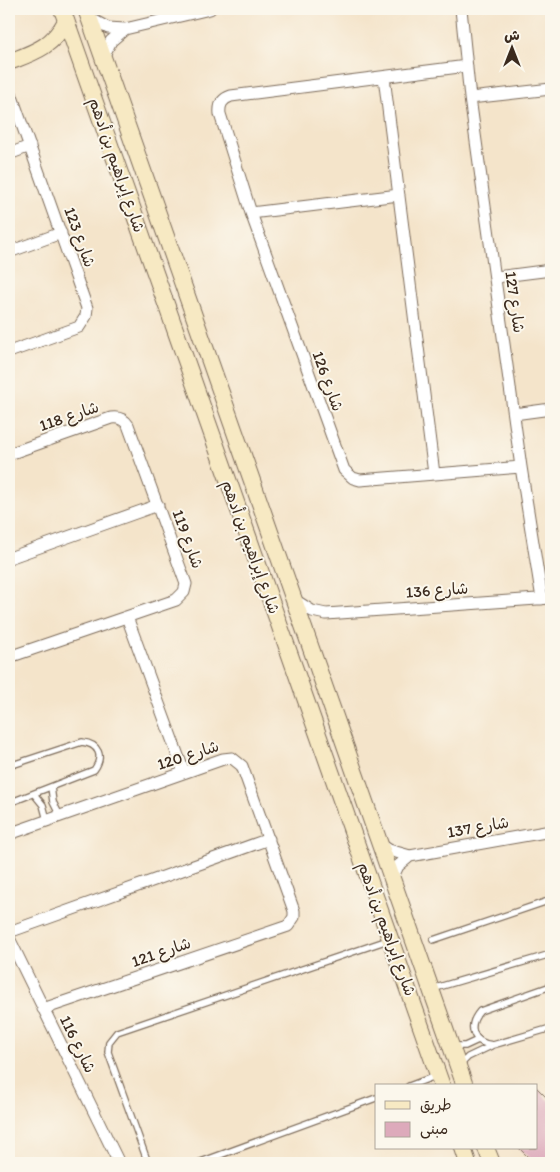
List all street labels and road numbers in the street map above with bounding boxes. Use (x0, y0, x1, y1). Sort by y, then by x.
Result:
street label: شارع إبراهيم بن أدهم (82, 95, 149, 236)
street label: شارع 123 (58, 204, 100, 270)
street label: شارع 127 (499, 270, 529, 334)
street label: شارع 126 (306, 348, 348, 414)
street label: شارع 118 (37, 397, 102, 437)
street label: شارع إبراهيم بن أدهم (215, 477, 284, 618)
street label: شارع 119 (167, 507, 207, 572)
street label: شارع 136 (405, 578, 469, 604)
street label: شارع 120 (155, 736, 222, 776)
street label: شارع 137 (446, 812, 511, 844)
street label: شارع إبراهيم بن أدهم (351, 859, 420, 1000)
street label: شارع 121 (129, 933, 194, 973)
street label: شارع 116 (54, 1012, 100, 1077)

